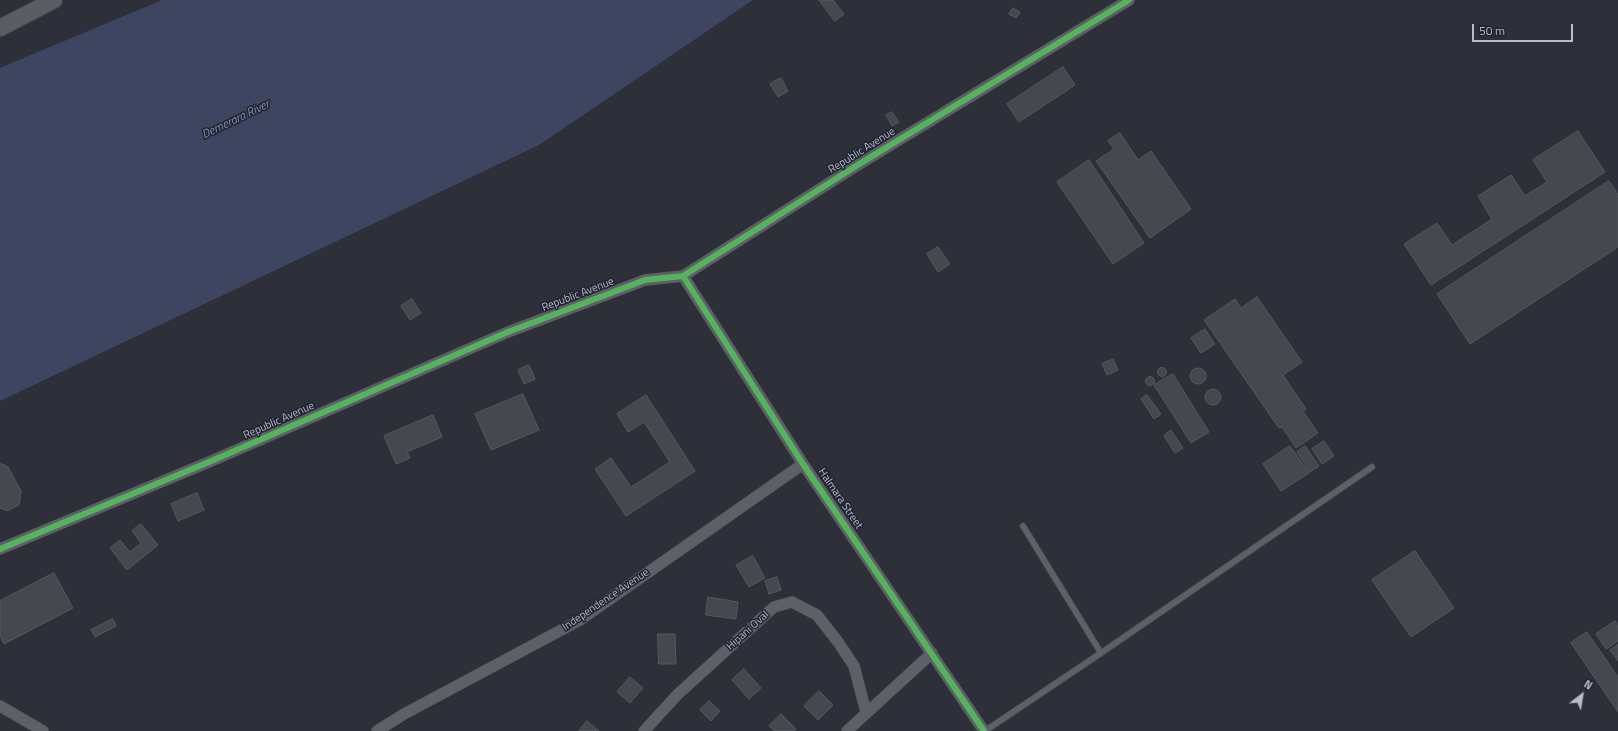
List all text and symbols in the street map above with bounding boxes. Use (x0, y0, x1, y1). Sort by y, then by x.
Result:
scale bar (1474, 16, 1575, 42)
text: 50 m (1479, 21, 1505, 40)
water label: Demerara River (200, 97, 272, 143)
street label: Republic Avenue (826, 125, 898, 177)
street label: Republic Avenue (540, 275, 616, 315)
street label: Republic Avenue (241, 399, 317, 443)
street label: Halmara Street (815, 466, 865, 532)
street label: Independence Avenue (560, 566, 652, 634)
street label: Hipani Oval (724, 609, 772, 653)
north arrow (1562, 675, 1602, 715)
text: N (1581, 676, 1596, 694)

